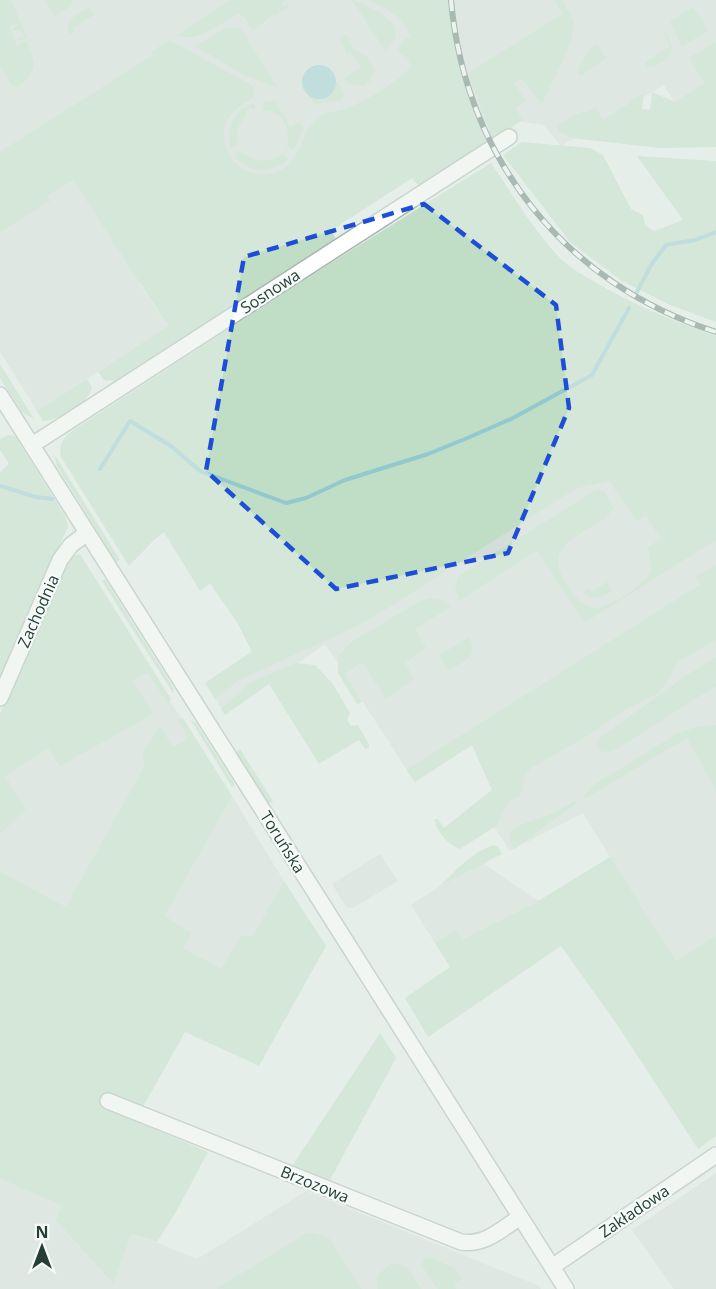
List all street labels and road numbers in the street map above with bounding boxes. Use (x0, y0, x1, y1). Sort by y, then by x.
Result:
street label: Sosnowa (236, 264, 304, 318)
street label: Zachodnia (12, 571, 64, 651)
street label: Toruńska (255, 807, 311, 877)
street label: Brzozowa (277, 1160, 353, 1208)
street label: Zakładowa (595, 1179, 673, 1243)

